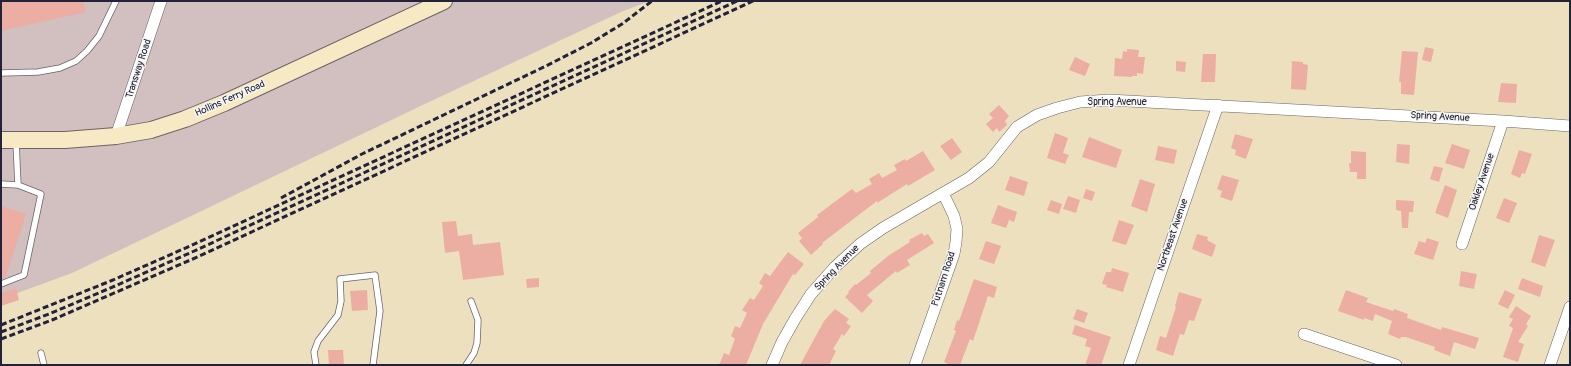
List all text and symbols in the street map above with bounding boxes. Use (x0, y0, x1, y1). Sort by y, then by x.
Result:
street label: Transway Road (124, 38, 154, 100)
street label: Hollins Ferry Road (193, 78, 267, 120)
street label: Spring Avenue (1087, 96, 1147, 108)
street label: Spring Avenue (1410, 109, 1470, 125)
street label: Oakley Avenue (1467, 152, 1497, 212)
street label: Northeast Avenue (1155, 197, 1191, 273)
street label: Spring Avenue (812, 242, 862, 294)
street label: Putnam Road (930, 250, 958, 308)

